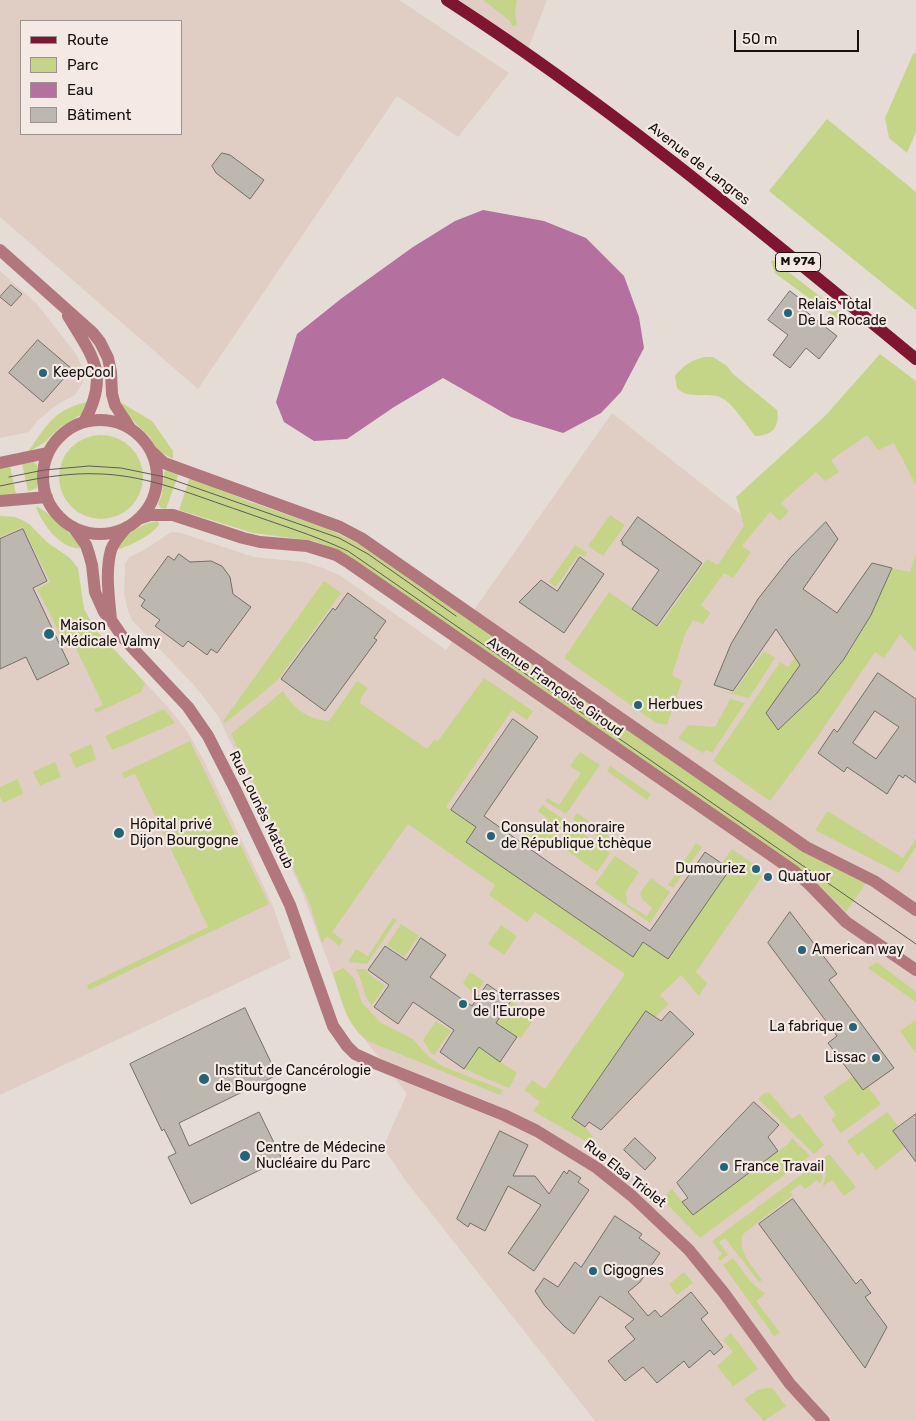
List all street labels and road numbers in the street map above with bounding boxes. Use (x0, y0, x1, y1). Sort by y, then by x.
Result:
street label: Avenue de Langres (645, 119, 753, 209)
road number: M 974 (776, 252, 820, 272)
street label: Avenue Françoise Giroud (484, 634, 626, 740)
street label: Rue Lounès Matoub (225, 748, 297, 872)
street label: Rue Elsa Triolet (581, 1137, 669, 1211)

